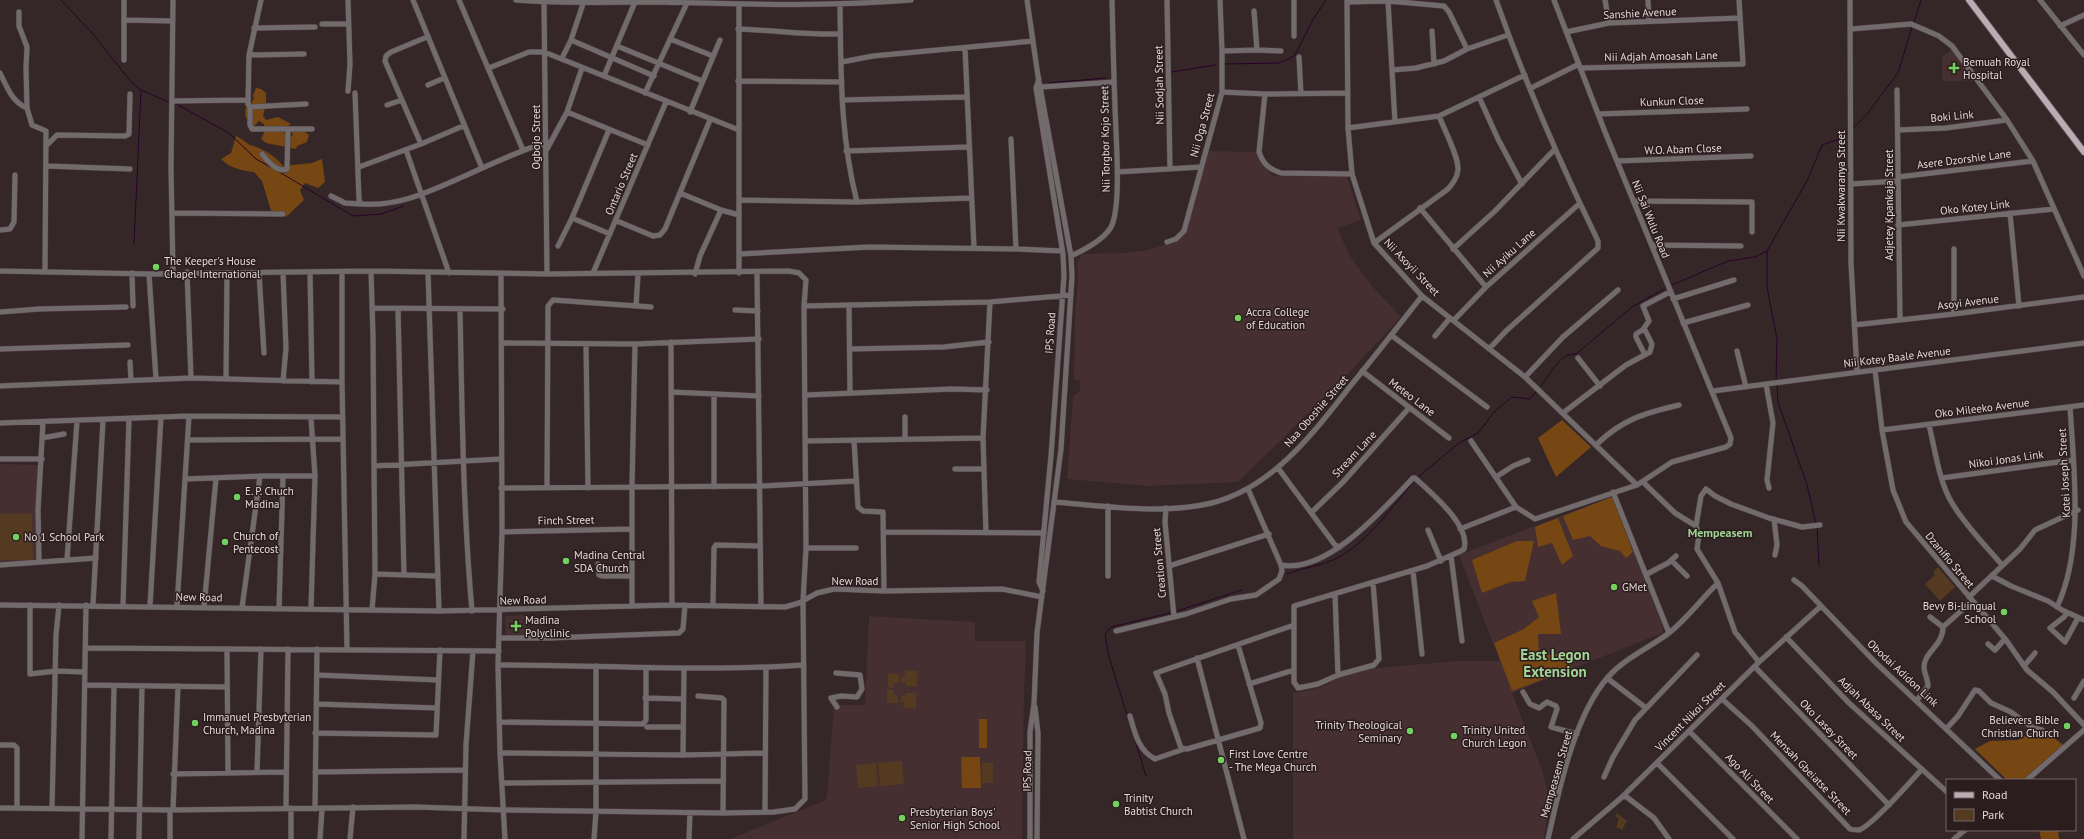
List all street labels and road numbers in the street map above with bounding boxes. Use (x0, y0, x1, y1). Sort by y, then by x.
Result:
street label: Sanshie Avenue (1603, 4, 1677, 22)
street label: Nii Sodjah Street (1151, 45, 1167, 125)
street label: Nii Adjah Amoasah Lane (1604, 48, 1718, 64)
street label: Nii Torgbor Kojo Street (1097, 85, 1113, 192)
street label: Nii Oga Street (1187, 91, 1217, 159)
street label: Kunkun Close (1640, 93, 1705, 109)
street label: Ogbojo Street (529, 104, 543, 170)
street label: Boki Link (1930, 107, 1975, 125)
street label: Nii Kwakwaranya Street (1834, 130, 1848, 242)
street label: W.O. Abam Close (1644, 141, 1722, 157)
street label: Asere Dzorshie Lane (1916, 146, 2012, 172)
street label: Adjetey Kpankaja Street (1882, 149, 1896, 261)
street label: Ontario Street (602, 150, 641, 217)
street label: Nii Sai Wulu Road (1629, 178, 1673, 260)
street label: Oko Kotey Link (1939, 196, 2011, 218)
street label: Nii Ayiku Lane (1480, 225, 1539, 281)
street label: Nii Asoyii Street (1381, 235, 1443, 299)
street label: Asoyi Avenue (1936, 291, 2000, 313)
street label: IPS Road (1042, 312, 1058, 354)
street label: Nii Kotey Baale Avenue (1843, 343, 1952, 371)
street label: Naa Oboshie Street (1281, 372, 1351, 450)
street label: Meteo Lane (1386, 375, 1438, 419)
street label: Oko Mileeko Avenue (1934, 395, 2031, 421)
street label: Stream Lane (1329, 427, 1379, 480)
street label: Kotei Joseph Street (2055, 428, 2073, 518)
street label: Nikoi Jonas Link (1968, 447, 2045, 471)
street label: Finch Street (538, 513, 595, 527)
street label: Creation Street (1149, 527, 1169, 599)
street label: Dzanifio Street (1922, 529, 1978, 591)
street label: New Road (832, 574, 879, 588)
street label: New Road (175, 590, 223, 604)
street label: New Road (499, 592, 547, 608)
street label: Obodai Adidon Link (1864, 636, 1942, 710)
street label: Adjah Abasa Street (1835, 673, 1909, 745)
street label: Vincent Nikoi Street (1651, 678, 1728, 755)
street label: Oko Lasey Street (1797, 696, 1861, 762)
street label: Mempeasem Street (1537, 728, 1575, 819)
street label: Mensah Gbeiatse Street (1767, 728, 1855, 818)
street label: IPS Road (1020, 750, 1034, 792)
street label: Ago Ali Street (1723, 750, 1778, 806)

